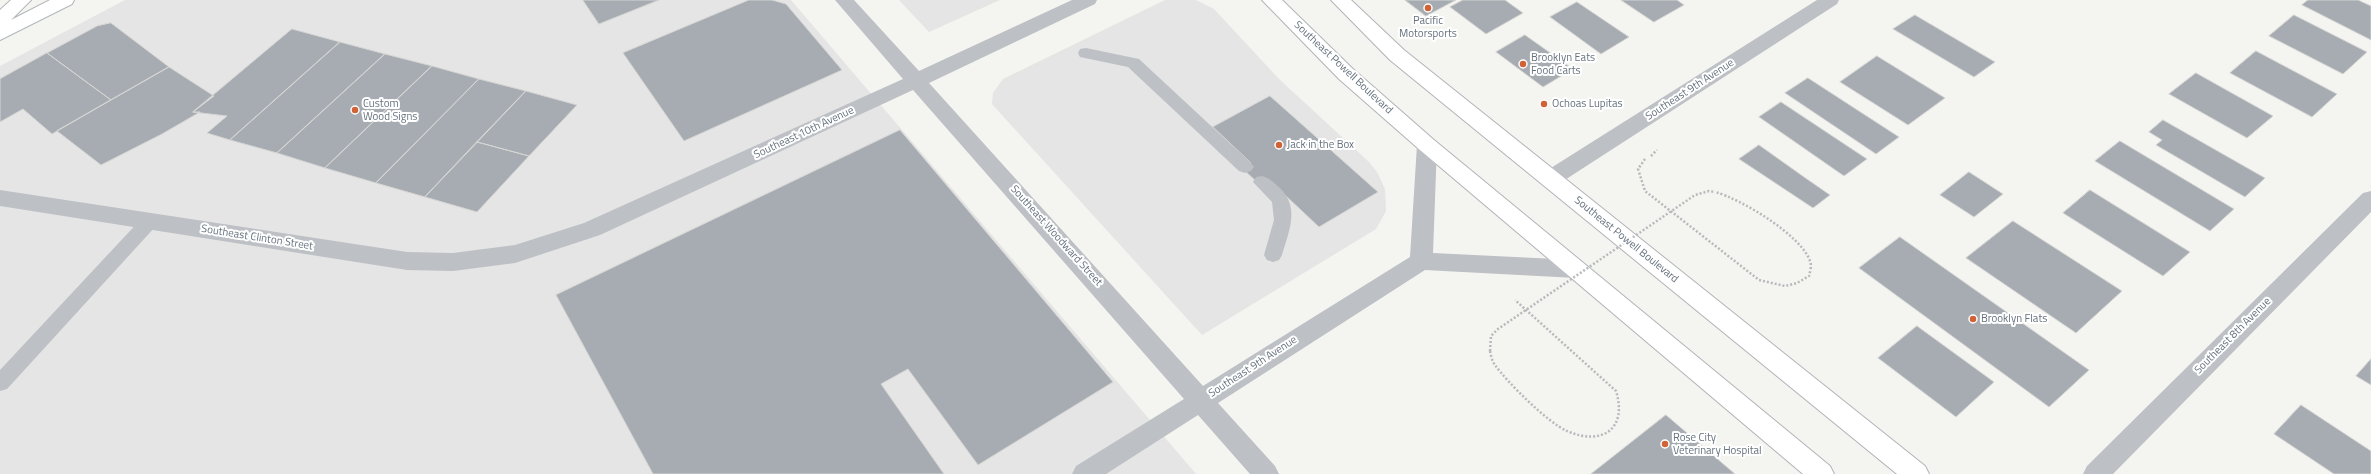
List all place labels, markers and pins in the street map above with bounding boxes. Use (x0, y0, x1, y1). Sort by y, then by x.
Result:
marker: Pacific Motorsports (1423, 3, 1433, 13)
place label: Pacific Motorsports (1399, 14, 1457, 40)
place label: Brooklyn Eats Food Carts (1531, 51, 1595, 77)
marker: Brooklyn Eats Food Carts (1518, 59, 1528, 69)
place label: Custom Wood Signs (363, 97, 417, 123)
place label: Ochoas Lupitas (1552, 97, 1623, 111)
marker: Ochoas Lupitas (1539, 99, 1549, 109)
marker: Custom Wood Signs (350, 105, 360, 115)
place label: Jack in the Box (1287, 138, 1354, 152)
marker: Jack in the Box (1274, 140, 1284, 150)
place label: Brooklyn Flats (1981, 312, 2047, 326)
marker: Brooklyn Flats (1968, 314, 1978, 324)
place label: Rose City Veterinary Hospital (1673, 431, 1762, 457)
marker: Rose City Veterinary Hospital (1660, 439, 1670, 449)

